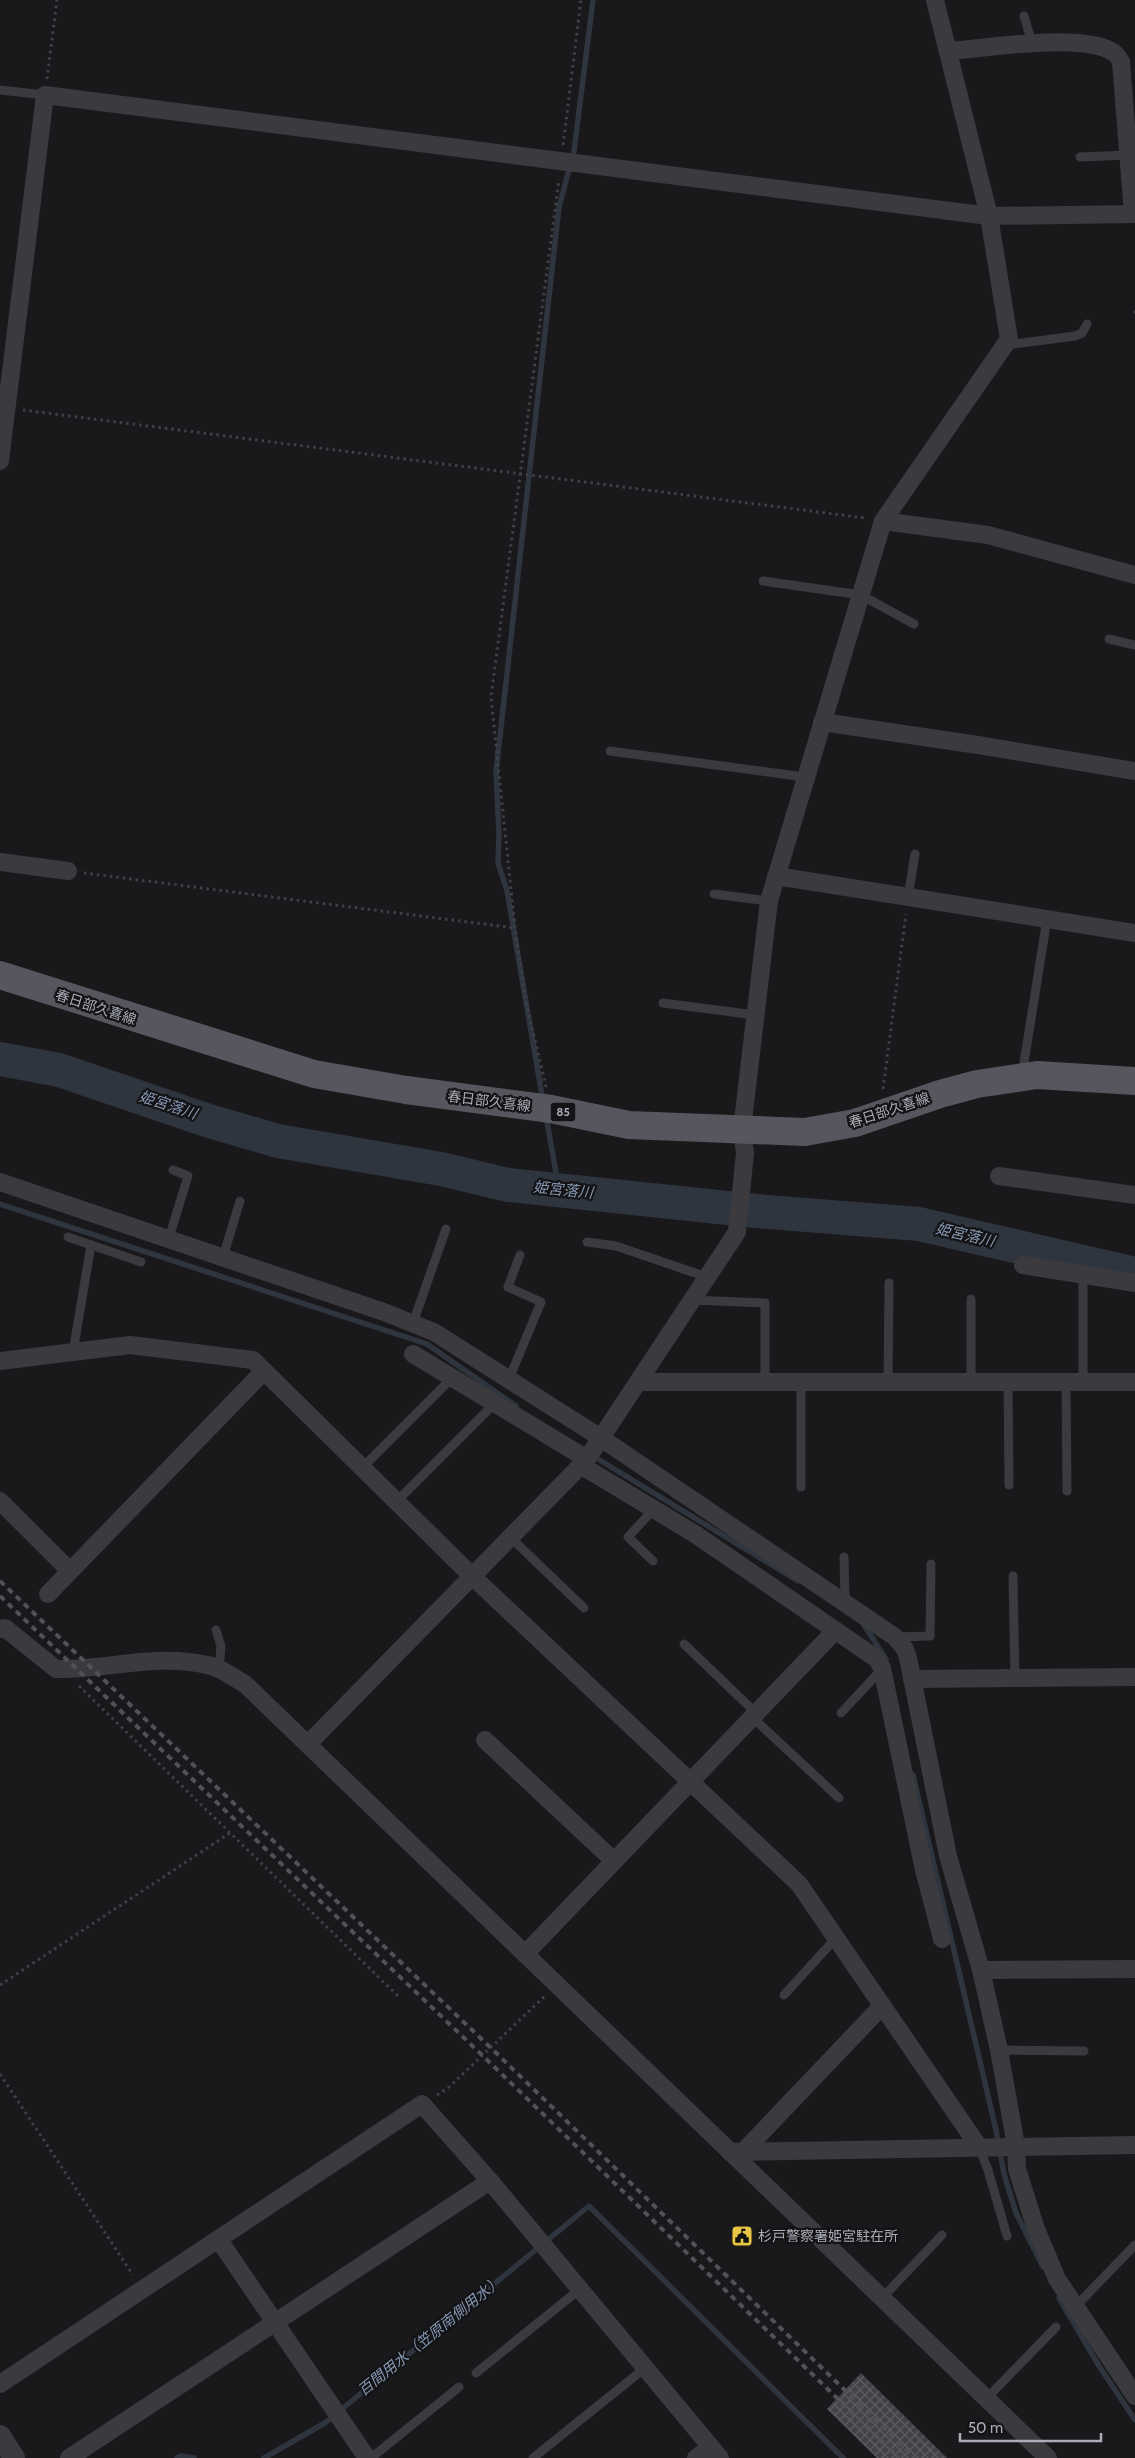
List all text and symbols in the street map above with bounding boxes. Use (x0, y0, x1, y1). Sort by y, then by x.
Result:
street label: 春日部久喜線 (53, 985, 139, 1029)
water label: 姫宮落川 (137, 1087, 201, 1123)
street label: 春日部久喜線 (446, 1087, 532, 1115)
street label: 春日部久喜線 (846, 1088, 932, 1132)
road number: 85 (550, 1102, 576, 1122)
water label: 姫宮落川 (532, 1178, 596, 1202)
water label: 姫宮落川 (934, 1219, 998, 1251)
public building icon: 杉戸警察署姫宮駐在所 (730, 2224, 754, 2248)
place label: 杉戸警察署姫宮駐在所 (758, 2227, 898, 2245)
water label: 百間用水（笠原南側用水） (354, 2272, 506, 2400)
scale bar (960, 2410, 1101, 2442)
text: 50 m (968, 2419, 1003, 2437)

